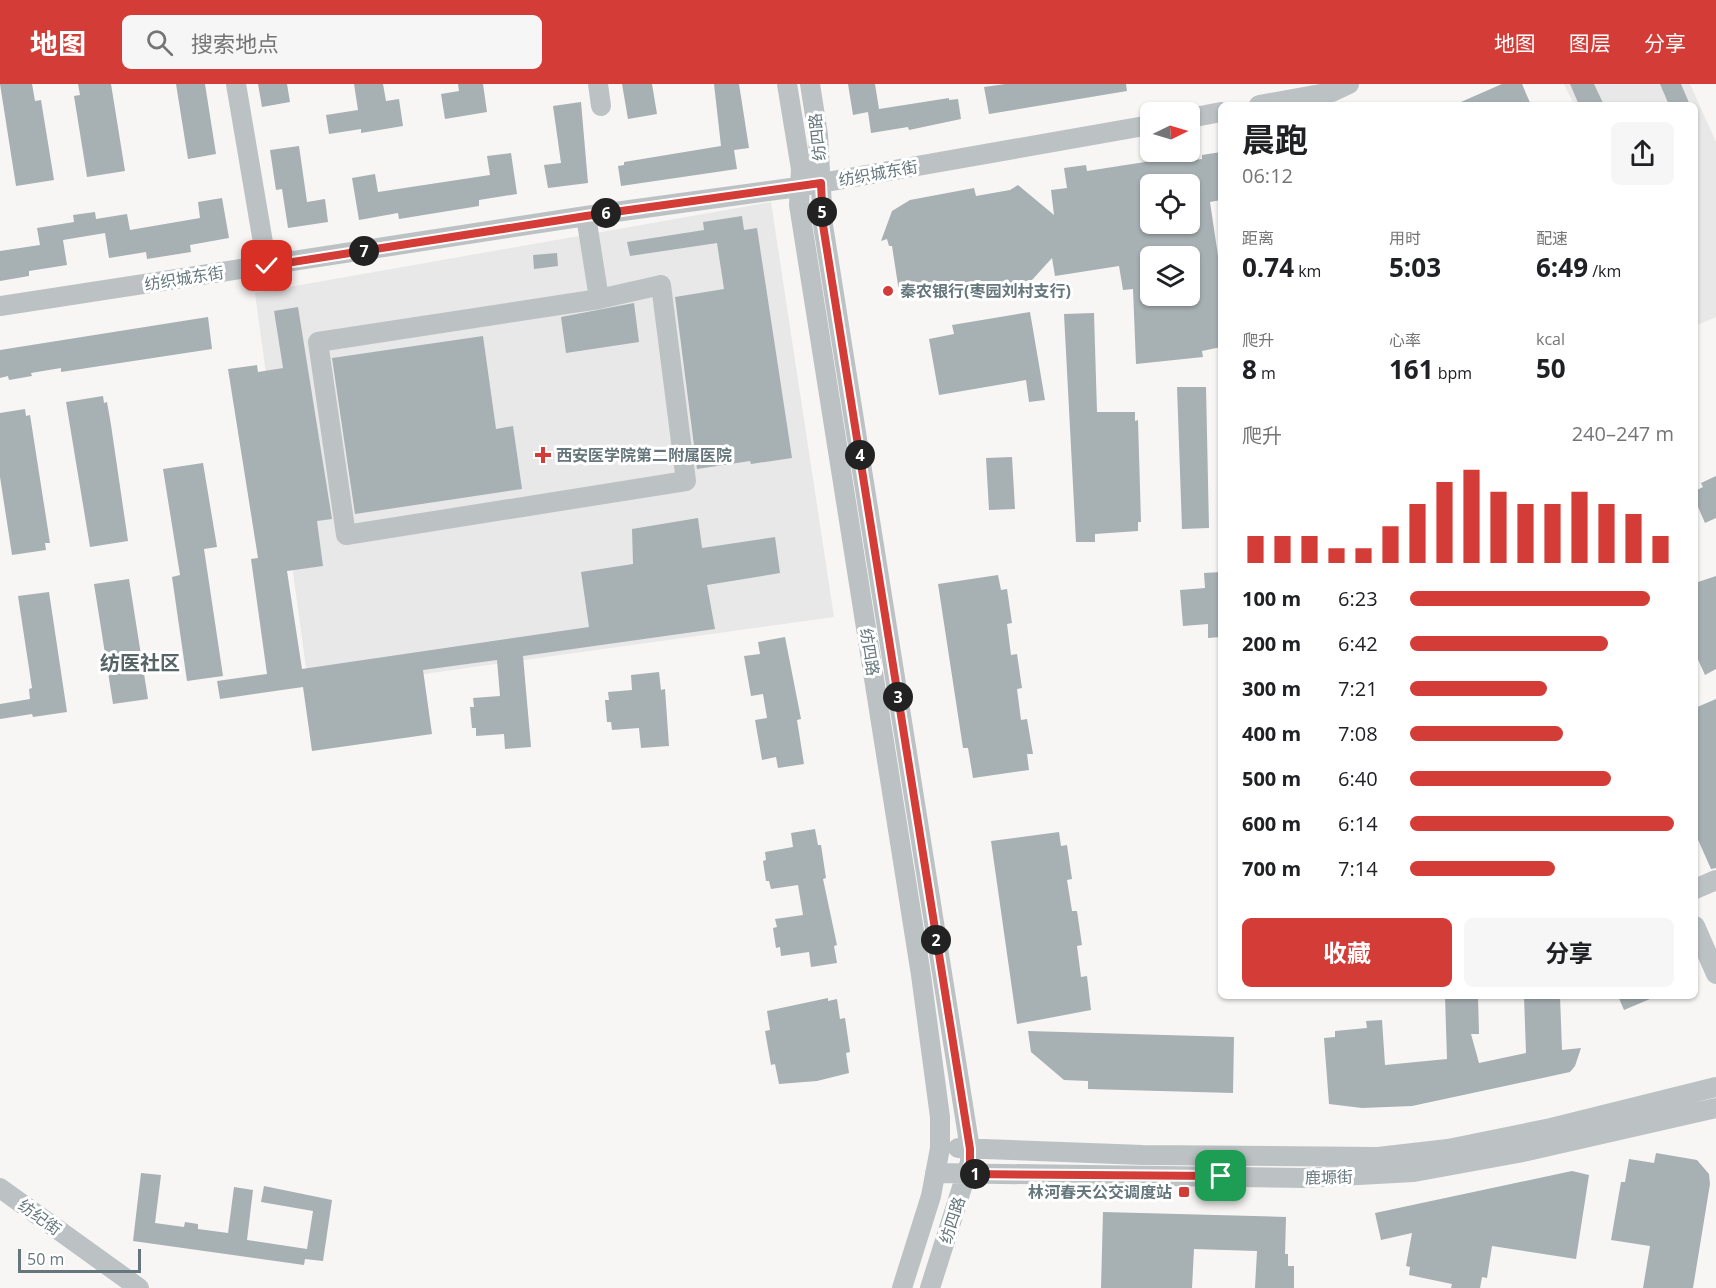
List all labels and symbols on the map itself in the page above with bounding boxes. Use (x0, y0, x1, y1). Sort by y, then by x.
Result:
north arrow (1140, 102, 1200, 162)
street label: 纺四路 (804, 112, 830, 162)
street label: 纺织城东街 (837, 155, 919, 191)
pin: 5 (807, 197, 837, 227)
pin: 6 (591, 198, 621, 228)
pin: 7 (349, 236, 379, 266)
pin (241, 240, 292, 291)
street label: 纺织城东街 (143, 261, 225, 295)
place label: 秦农银行(枣园刘村支行) (900, 280, 1071, 302)
marker: 秦农银行(枣园刘村支行) (881, 284, 895, 298)
pin: 4 (845, 440, 875, 470)
place label: 西安医学院第二附属医院 (556, 444, 732, 466)
marker: 西安医学院第二附属医院 (534, 446, 552, 464)
street label: 纺四路 (855, 627, 885, 677)
district label: 纺医社区 (100, 649, 180, 676)
pin: 3 (883, 682, 913, 712)
pin: 2 (921, 925, 951, 955)
pin (1195, 1150, 1246, 1201)
pin: 1 (960, 1159, 990, 1189)
street label: 鹿塬街 (1305, 1166, 1353, 1188)
place label: 林河春天公交调度站 (1028, 1181, 1172, 1203)
marker: 林河春天公交调度站 (1177, 1185, 1191, 1199)
street label: 纺纪街 (14, 1194, 66, 1240)
street label: 纺四路 (934, 1194, 970, 1246)
scale bar (18, 1246, 141, 1274)

